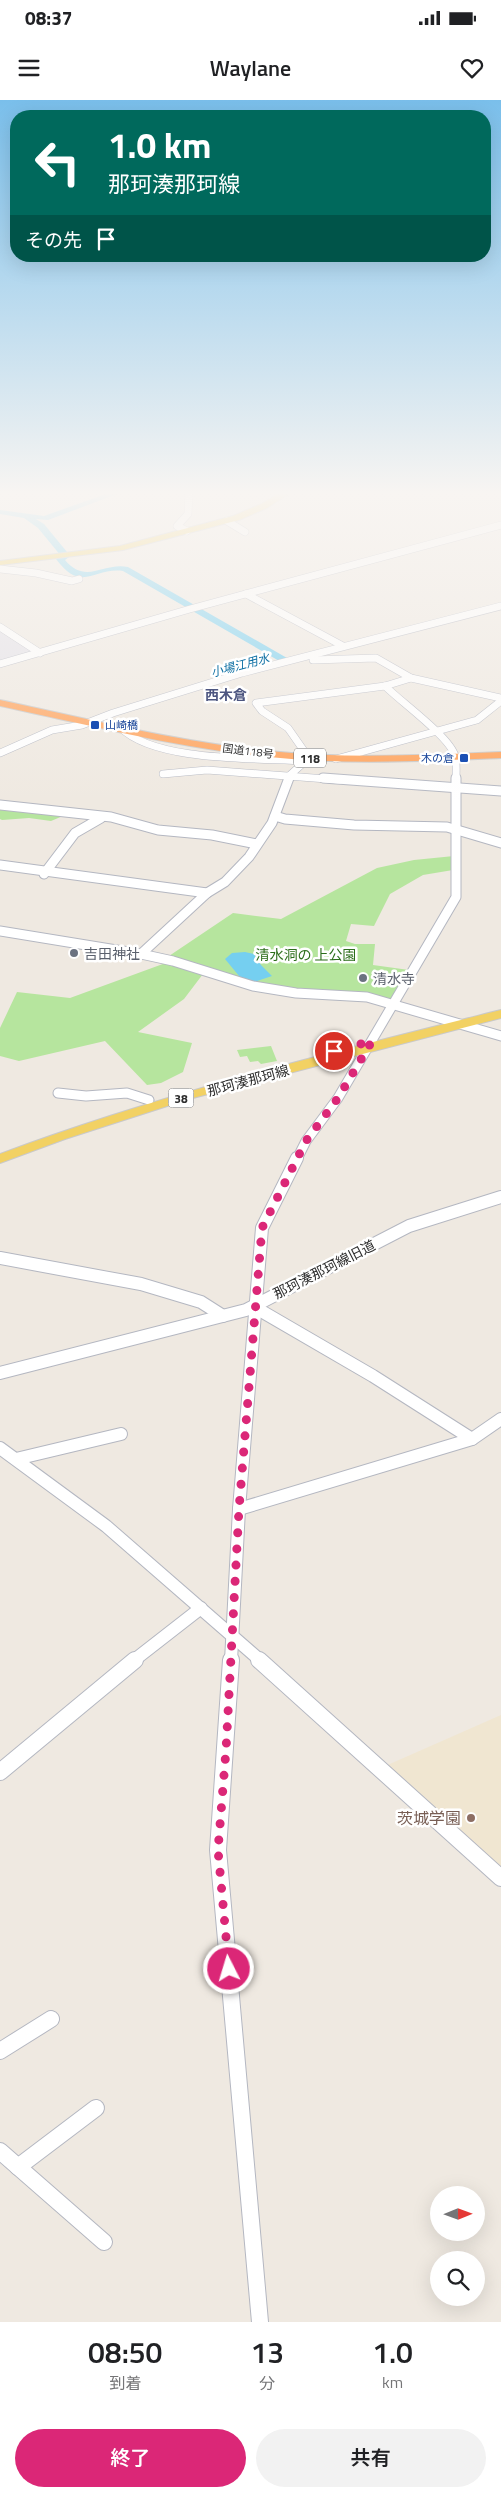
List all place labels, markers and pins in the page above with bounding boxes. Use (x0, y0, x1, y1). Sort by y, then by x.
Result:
place label: 山崎橋 (105, 717, 138, 733)
marker: 山崎橋 (89, 719, 101, 731)
place label: 木の倉 (421, 750, 454, 766)
marker: 木の倉 (458, 752, 470, 764)
place label: 吉田神社 (84, 943, 140, 964)
marker: 吉田神社 (68, 947, 80, 959)
place label: 清水寺 (373, 968, 415, 989)
marker: 清水寺 (357, 972, 369, 984)
pin (313, 1030, 355, 1072)
place label: 茨城学園 (397, 1806, 461, 1830)
marker: 茨城学園 (465, 1812, 477, 1824)

